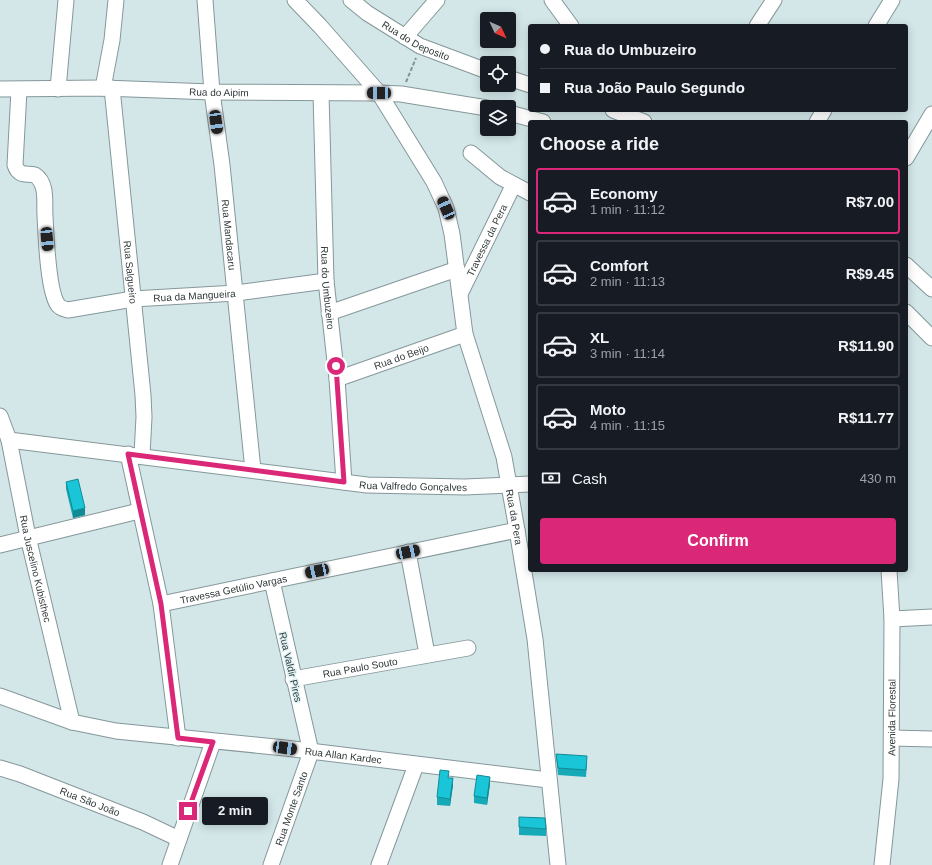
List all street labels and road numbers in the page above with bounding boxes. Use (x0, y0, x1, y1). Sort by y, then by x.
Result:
street label: Rua do Deposito (380, 19, 451, 63)
street label: Rua do Aipim (189, 86, 249, 98)
street label: Rua Mandacaru (220, 199, 238, 271)
street label: Travessa da Pera (465, 202, 509, 278)
street label: Rua Salgueiro (121, 240, 139, 305)
street label: Rua do Umbuzeiro (319, 246, 336, 330)
street label: Rua da Mangueira (153, 288, 236, 304)
street label: Rua do Beijo (372, 342, 431, 372)
street label: Rua Valfredo Gonçalves (359, 479, 467, 493)
street label: Rua da Pera (504, 488, 524, 546)
street label: Rua Juscelino Kubisthec (18, 514, 53, 623)
street label: Travessa Getúlio Vargas (179, 573, 288, 606)
street label: Rua Valdir Pires (277, 631, 304, 703)
street label: Rua Paulo Souto (322, 656, 399, 680)
street label: Avenida Florestal (886, 679, 898, 756)
street label: Rua Allan Kardec (304, 745, 382, 766)
street label: Rua Monte Santo (273, 770, 310, 847)
street label: Rua São João (58, 785, 122, 819)

